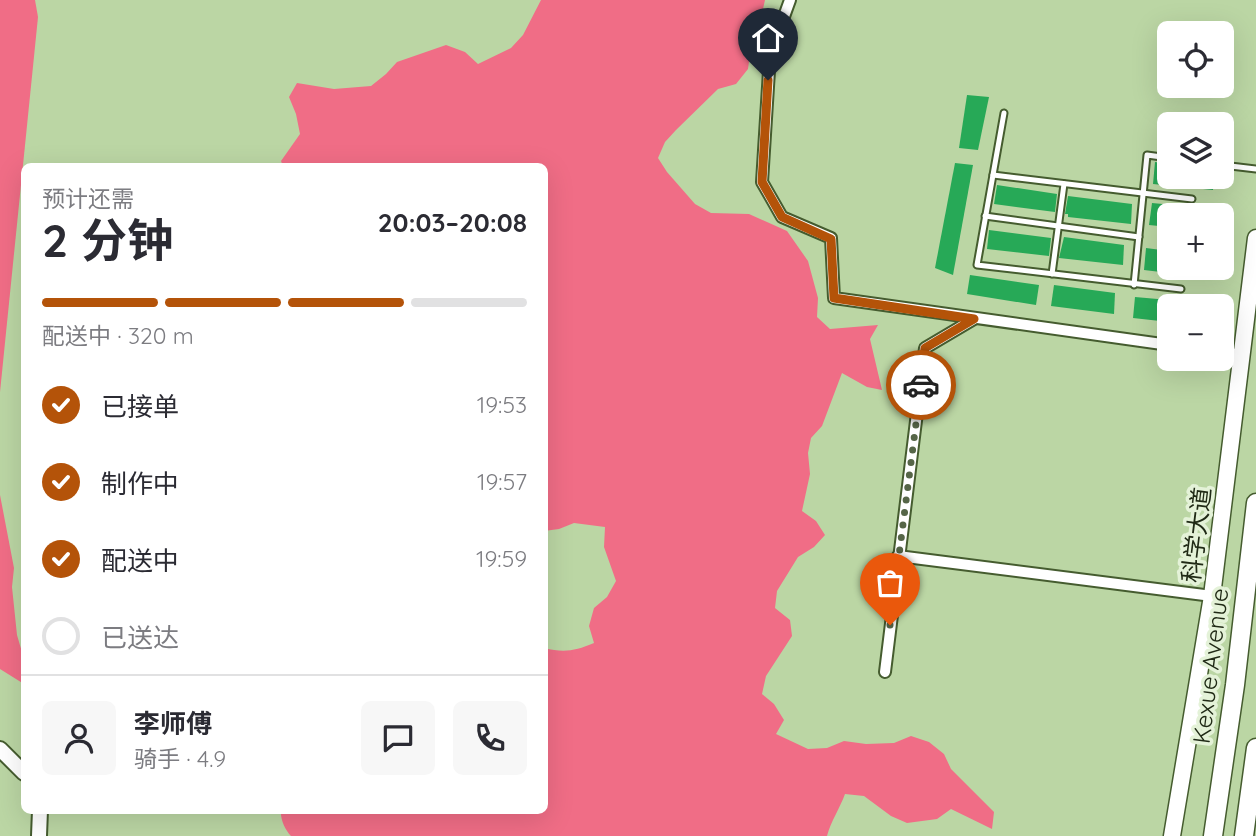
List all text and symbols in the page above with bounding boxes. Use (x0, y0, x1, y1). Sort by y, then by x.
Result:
pin (738, 8, 798, 80)
icon: home (749, 19, 787, 57)
map controls (1157, 21, 1234, 371)
button: locate (1157, 21, 1234, 98)
button: layers (1157, 112, 1234, 189)
text: 预计还需 (42, 184, 134, 213)
button: + (1157, 203, 1234, 280)
text: 20:03–20:08 (378, 206, 527, 239)
text: 2 分钟 (42, 211, 173, 269)
button: − (1157, 294, 1234, 371)
text: 配送中 · 320 m (42, 321, 194, 350)
courier (886, 350, 956, 420)
icon: car (902, 366, 940, 404)
icon: check (42, 386, 80, 424)
text: 已接单 (101, 390, 179, 423)
text: 19:53 (477, 390, 527, 419)
icon: check (42, 463, 80, 501)
text: 制作中 (101, 467, 179, 500)
text: 19:57 (477, 467, 527, 496)
street label: 科学大道 (1175, 485, 1217, 584)
icon: check (42, 540, 80, 578)
text: 配送中 (101, 544, 179, 577)
text: 19:59 (476, 544, 527, 573)
pin (860, 553, 920, 625)
icon: bag (871, 564, 909, 602)
street label: Kexue Avenue (1186, 586, 1234, 745)
text: 已送达 (101, 621, 179, 654)
button: person (42, 701, 116, 775)
button: chat (361, 701, 435, 775)
button: phone (453, 701, 527, 775)
text: 李师傅 (134, 707, 212, 740)
text: 骑手 · 4.9 (134, 744, 226, 773)

